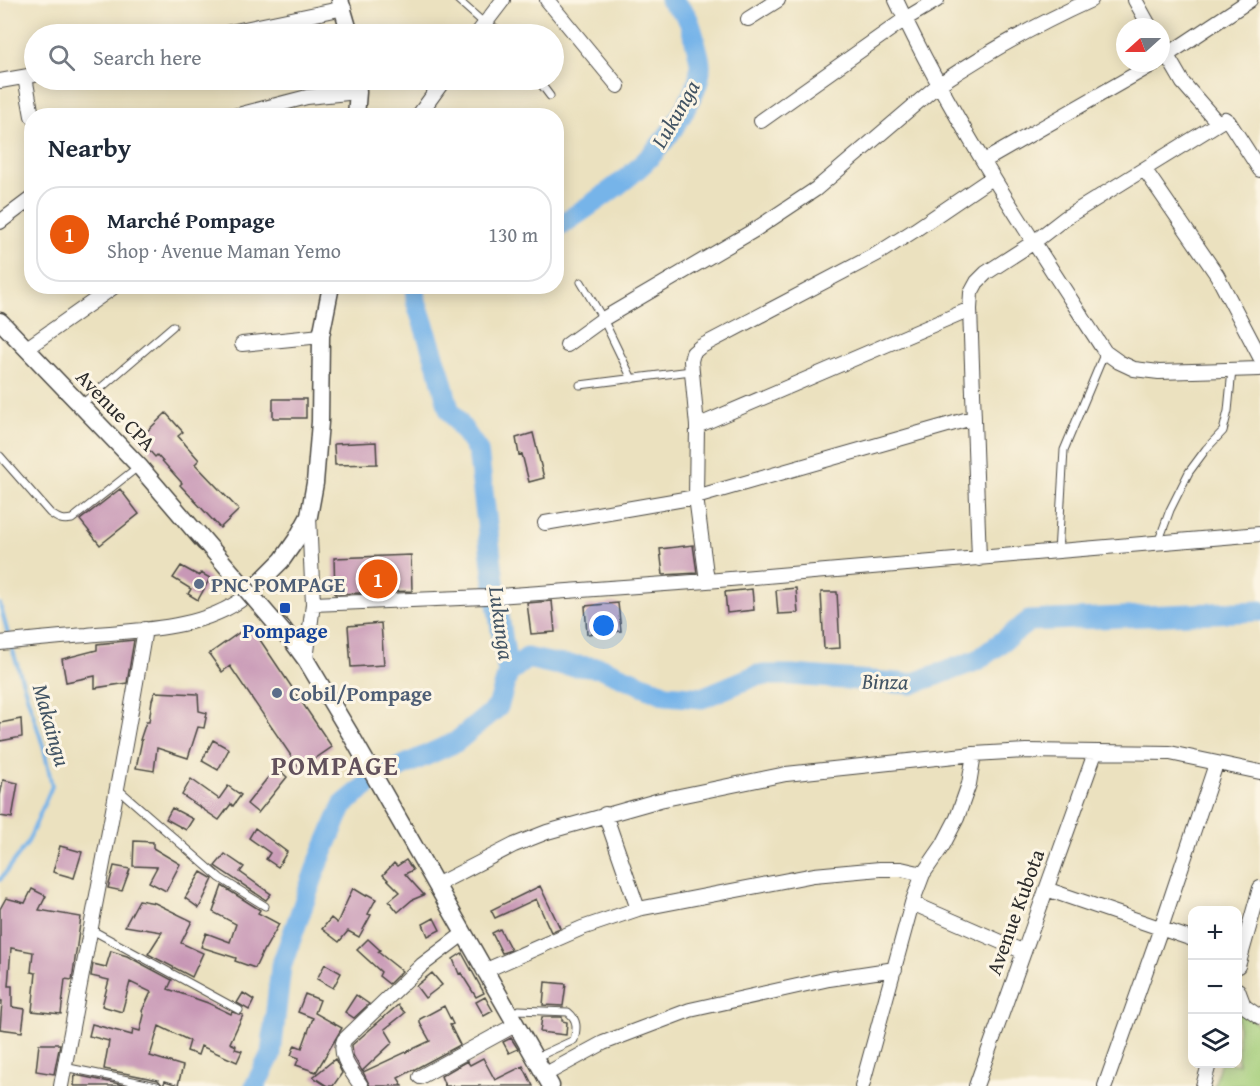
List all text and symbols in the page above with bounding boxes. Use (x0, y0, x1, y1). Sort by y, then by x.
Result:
north arrow (1116, 18, 1170, 72)
search box (24, 24, 564, 90)
icon: search (45, 41, 78, 74)
text: Search here (93, 41, 202, 73)
water label: Lukunga (642, 74, 707, 155)
text: Nearby (48, 128, 131, 167)
text: Marché Pompage (107, 204, 275, 236)
text: 1 (64, 220, 75, 249)
text: 130 m (488, 220, 538, 249)
text: Shop · Avenue Maman Yemo (107, 236, 341, 265)
street label: Avenue CPA (69, 362, 163, 458)
pin: 1 (358, 556, 398, 602)
place label: PNC POMPAGE (211, 569, 345, 600)
marker: PNC POMPAGE (192, 577, 206, 591)
water label: Lukunga (481, 583, 523, 662)
marker: Pompage (278, 601, 292, 615)
your location (589, 611, 618, 640)
place label: Pompage (242, 615, 328, 646)
water label: Binza (861, 665, 908, 697)
place label: Cobil/Pompage (289, 678, 432, 709)
water label: Makaingu (25, 680, 79, 770)
marker: Cobil/Pompage (270, 686, 284, 700)
district label: POMPAGE (271, 745, 399, 785)
street label: Avenue Kubota (978, 845, 1052, 979)
map controls (1188, 906, 1242, 1068)
button: + (1188, 906, 1242, 960)
button: − (1188, 960, 1242, 1014)
button: layers (1188, 1014, 1242, 1068)

